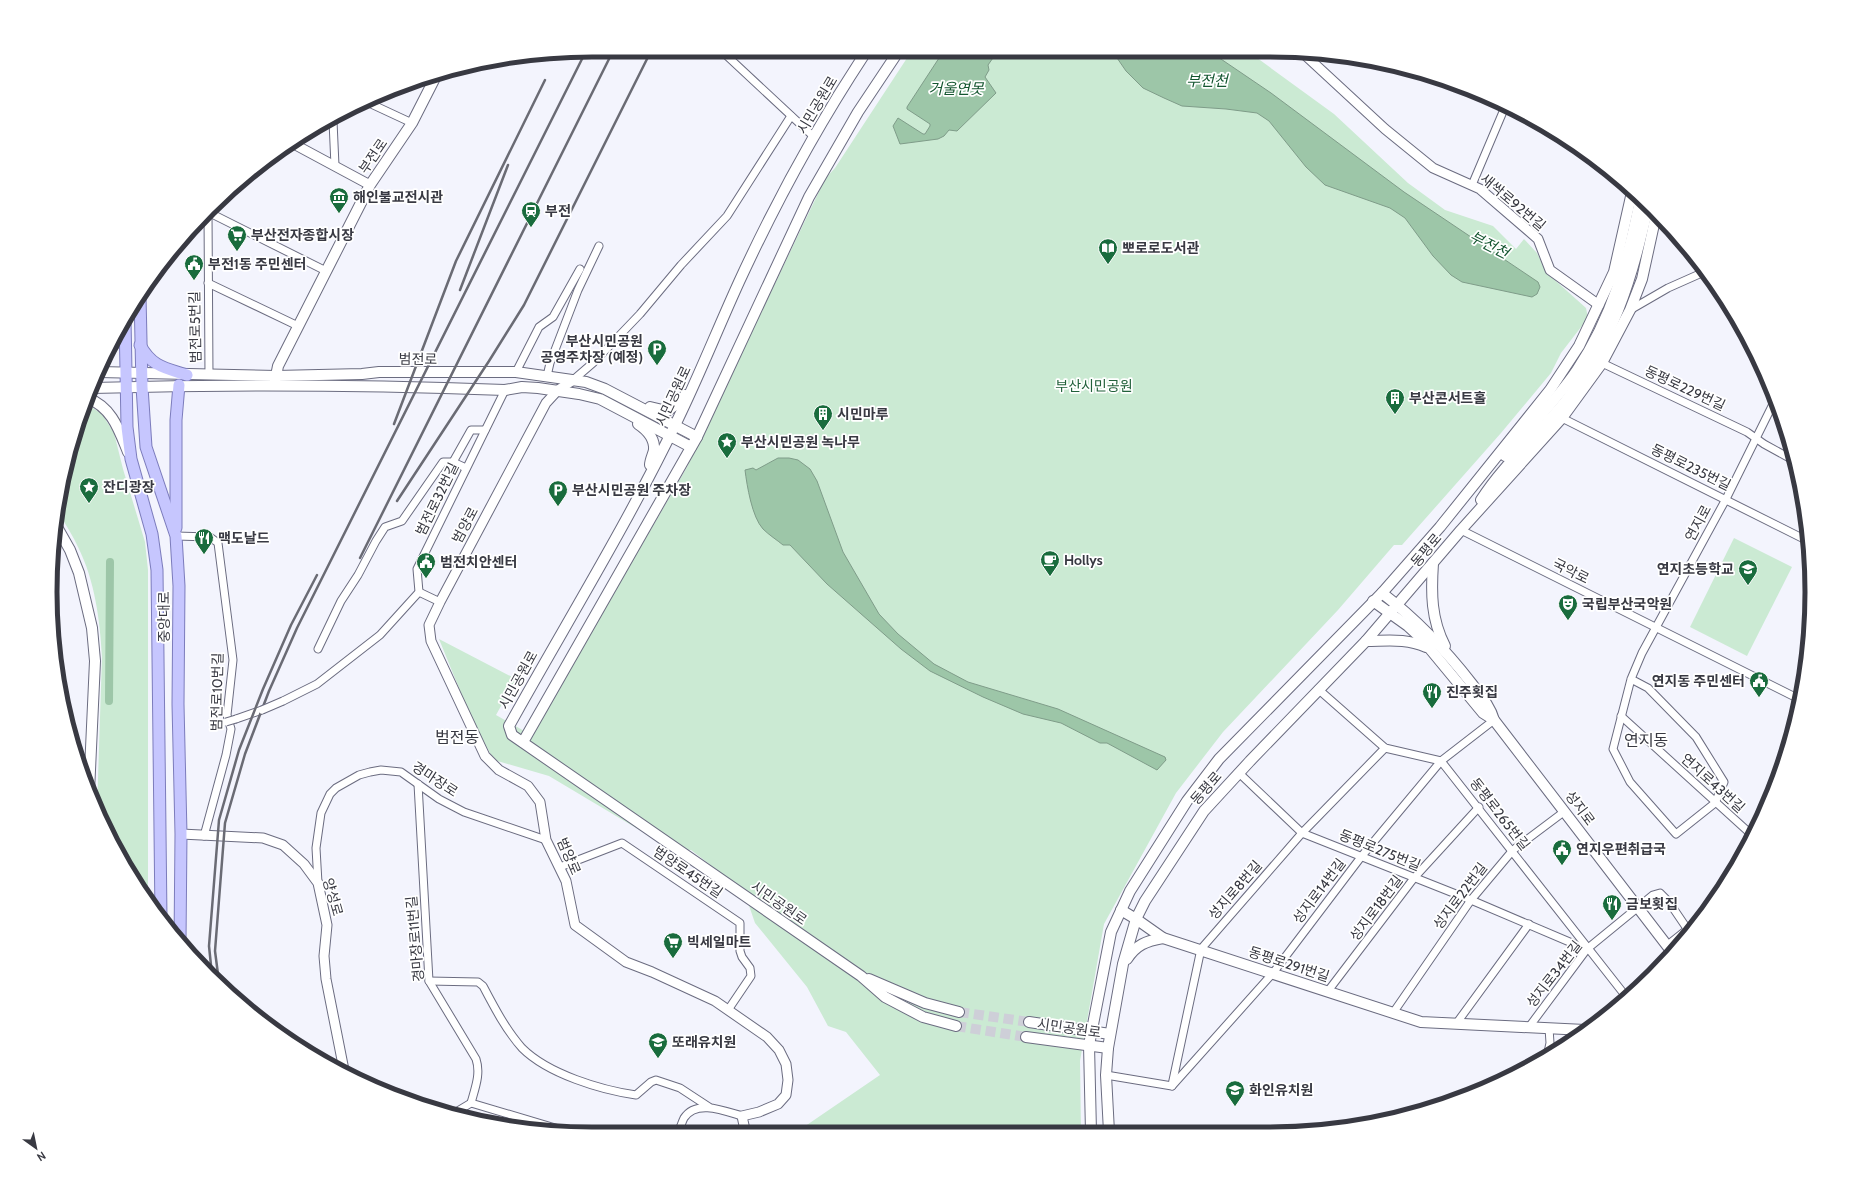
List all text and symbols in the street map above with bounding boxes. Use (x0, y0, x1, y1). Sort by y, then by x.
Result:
water label: 부전천 (1186, 72, 1230, 90)
street label: 시민공원로 (793, 73, 841, 137)
water label: 거울연못 (928, 80, 985, 98)
street label: 부전로 (355, 135, 391, 177)
street label: 새싹로92번길 (1477, 169, 1549, 235)
museum icon: 해인불교전시관 (328, 186, 350, 214)
place label: 해인불교전시관 (353, 188, 443, 206)
station icon: 부전 (520, 200, 542, 228)
place label: 부전 (545, 202, 571, 220)
supermarket icon: 부산전자종합시장 (226, 224, 248, 252)
place label: 부산전자종합시장 (251, 226, 354, 244)
water label: 부전천 (1466, 228, 1513, 263)
library icon: 뽀로로도서관 (1097, 237, 1119, 265)
place label: 뽀로로도서관 (1122, 239, 1199, 257)
public building icon: 부전1동 주민센터 (183, 253, 205, 281)
place label: 부전1동 주민센터 (208, 255, 306, 273)
street label: 범전로5번길 (185, 291, 205, 363)
place label: 부산시민공원 공영주차장 (예정) (541, 332, 643, 366)
parking icon: 부산시민공원 공영주차장 (예정) (646, 338, 668, 366)
street label: 범전로 (399, 350, 438, 368)
street label: 동평로229번길 (1642, 361, 1728, 415)
street label: 시민공원로 (651, 363, 695, 429)
park label: 부산시민공원 (1055, 377, 1133, 395)
building icon: 부산콘서트홀 (1384, 387, 1406, 415)
place label: 부산콘서트홀 (1409, 389, 1486, 407)
building icon: 시민마루 (812, 403, 834, 431)
place label: 시민마루 (837, 405, 889, 423)
place icon: 부산시민공원 녹나무 (716, 431, 738, 459)
place label: 부산시민공원 녹나무 (741, 433, 860, 451)
street label: 동평로235번길 (1648, 440, 1734, 494)
street label: 범전로32번길 (412, 459, 462, 539)
place icon: 잔디광장 (78, 476, 100, 504)
place label: 잔디광장 (103, 478, 155, 496)
parking icon: 부산시민공원 주차장 (547, 479, 569, 507)
place label: 부산시민공원 주차장 (572, 481, 691, 499)
street label: 연지로 (1681, 502, 1715, 544)
street label: 범양로 (448, 504, 482, 546)
restaurant icon: 맥도날드 (193, 527, 215, 555)
place label: 맥도날드 (218, 529, 270, 547)
street label: 동평로 (1407, 529, 1445, 571)
cafe icon: Hollys (1039, 549, 1061, 577)
public building icon: 범전치안센터 (415, 551, 437, 579)
place label: Hollys (1064, 551, 1103, 569)
place label: 범전치안센터 (440, 553, 517, 571)
street label: 국악로 (1550, 554, 1592, 588)
school or university icon: 연지초등학교 (1737, 558, 1759, 586)
place label: 연지초등학교 (1657, 560, 1734, 578)
street label: 중앙대로 (155, 591, 173, 643)
theatre icon: 국립부산국악원 (1557, 593, 1579, 621)
place label: 국립부산국악원 (1582, 595, 1672, 613)
street label: 시민공원로 (495, 647, 542, 713)
street label: 범전로10번길 (207, 652, 227, 732)
public building icon: 연지동 주민센터 (1748, 670, 1770, 698)
place label: 연지동 주민센터 (1652, 672, 1745, 690)
restaurant icon: 진주횟집 (1421, 681, 1443, 709)
place label: 진주횟집 (1446, 683, 1498, 701)
district label: 범전동 (435, 728, 479, 747)
district label: 연지동 (1624, 731, 1668, 750)
street label: 연지로43번길 (1677, 750, 1749, 816)
street label: 경마장로 (408, 757, 462, 801)
street label: 동평로 (1187, 767, 1226, 808)
street label: 동평로265번길 (1466, 774, 1534, 854)
street label: 성지로 (1561, 787, 1599, 829)
street label: 동평로275번길 (1337, 825, 1423, 875)
street label: 범양로 (553, 835, 585, 877)
public building icon: 연지우편취급국 (1551, 838, 1573, 866)
place label: 연지우편취급국 (1576, 840, 1666, 858)
street label: 범양로45번길 (650, 842, 726, 902)
street label: 성지로14번길 (1289, 855, 1349, 927)
street label: 성지로8번길 (1204, 857, 1266, 923)
street label: 성지로22번길 (1429, 859, 1491, 933)
street label: 성지로18번길 (1346, 872, 1406, 944)
street label: 양성로 (319, 876, 347, 918)
street label: 시민공원로 (747, 877, 811, 929)
restaurant icon: 금보횟집 (1601, 893, 1623, 921)
street label: 경마장로11번길 (402, 895, 428, 983)
place label: 금보횟집 (1626, 895, 1678, 913)
supermarket icon: 빅세일마트 (662, 931, 684, 959)
place label: 빅세일마트 (687, 933, 752, 951)
street label: 성지로34번길 (1522, 937, 1586, 1011)
street label: 동평로291번길 (1246, 942, 1332, 986)
street label: 시민공원로 (1036, 1015, 1102, 1041)
school or university icon: 또래유치원 (647, 1031, 669, 1059)
place label: 또래유치원 (672, 1033, 736, 1051)
school or university icon: 화인유치원 (1224, 1079, 1246, 1107)
place label: 화인유치원 (1249, 1081, 1313, 1099)
north arrow (16, 1128, 56, 1168)
text: N (34, 1148, 49, 1164)

